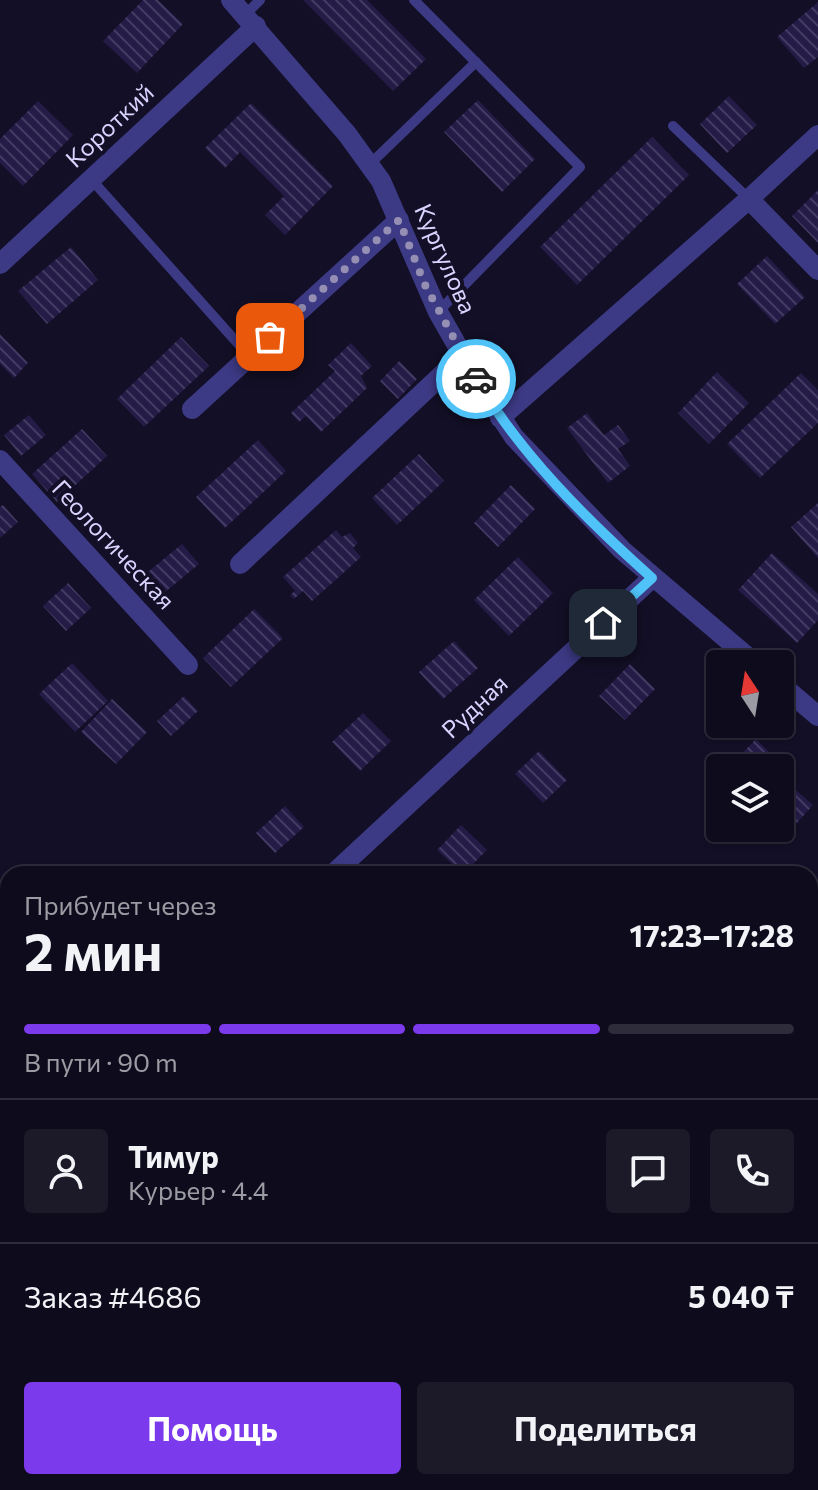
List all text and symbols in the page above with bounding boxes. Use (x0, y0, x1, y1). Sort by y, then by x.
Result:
street label: Короткий (59, 77, 159, 173)
street label: Кургулова (409, 199, 483, 318)
pin (236, 303, 304, 371)
icon: bag (248, 315, 292, 359)
courier (436, 339, 516, 419)
icon: car (454, 357, 498, 401)
street label: Геологическая (47, 473, 181, 615)
pin (569, 589, 637, 657)
icon: home (581, 601, 625, 645)
north arrow (706, 650, 794, 738)
map controls (706, 650, 794, 842)
street label: Рудная (435, 668, 513, 744)
button: layers (706, 754, 794, 842)
text: Прибудет через (24, 889, 217, 920)
text: 17:23–17:28 (630, 916, 794, 953)
text: 2 мин (24, 918, 162, 982)
text: В пути · 90 m (24, 1046, 178, 1077)
button: person (24, 1129, 108, 1213)
button: chat (606, 1129, 690, 1213)
button: phone (710, 1129, 794, 1213)
text: Тимур (128, 1137, 219, 1174)
text: Курьер · 4.4 (128, 1174, 268, 1205)
text: Заказ #4686 (24, 1277, 202, 1314)
text: 5 040 ₸ (688, 1277, 794, 1314)
button: Помощь (24, 1382, 401, 1474)
button: Поделиться (417, 1382, 794, 1474)

